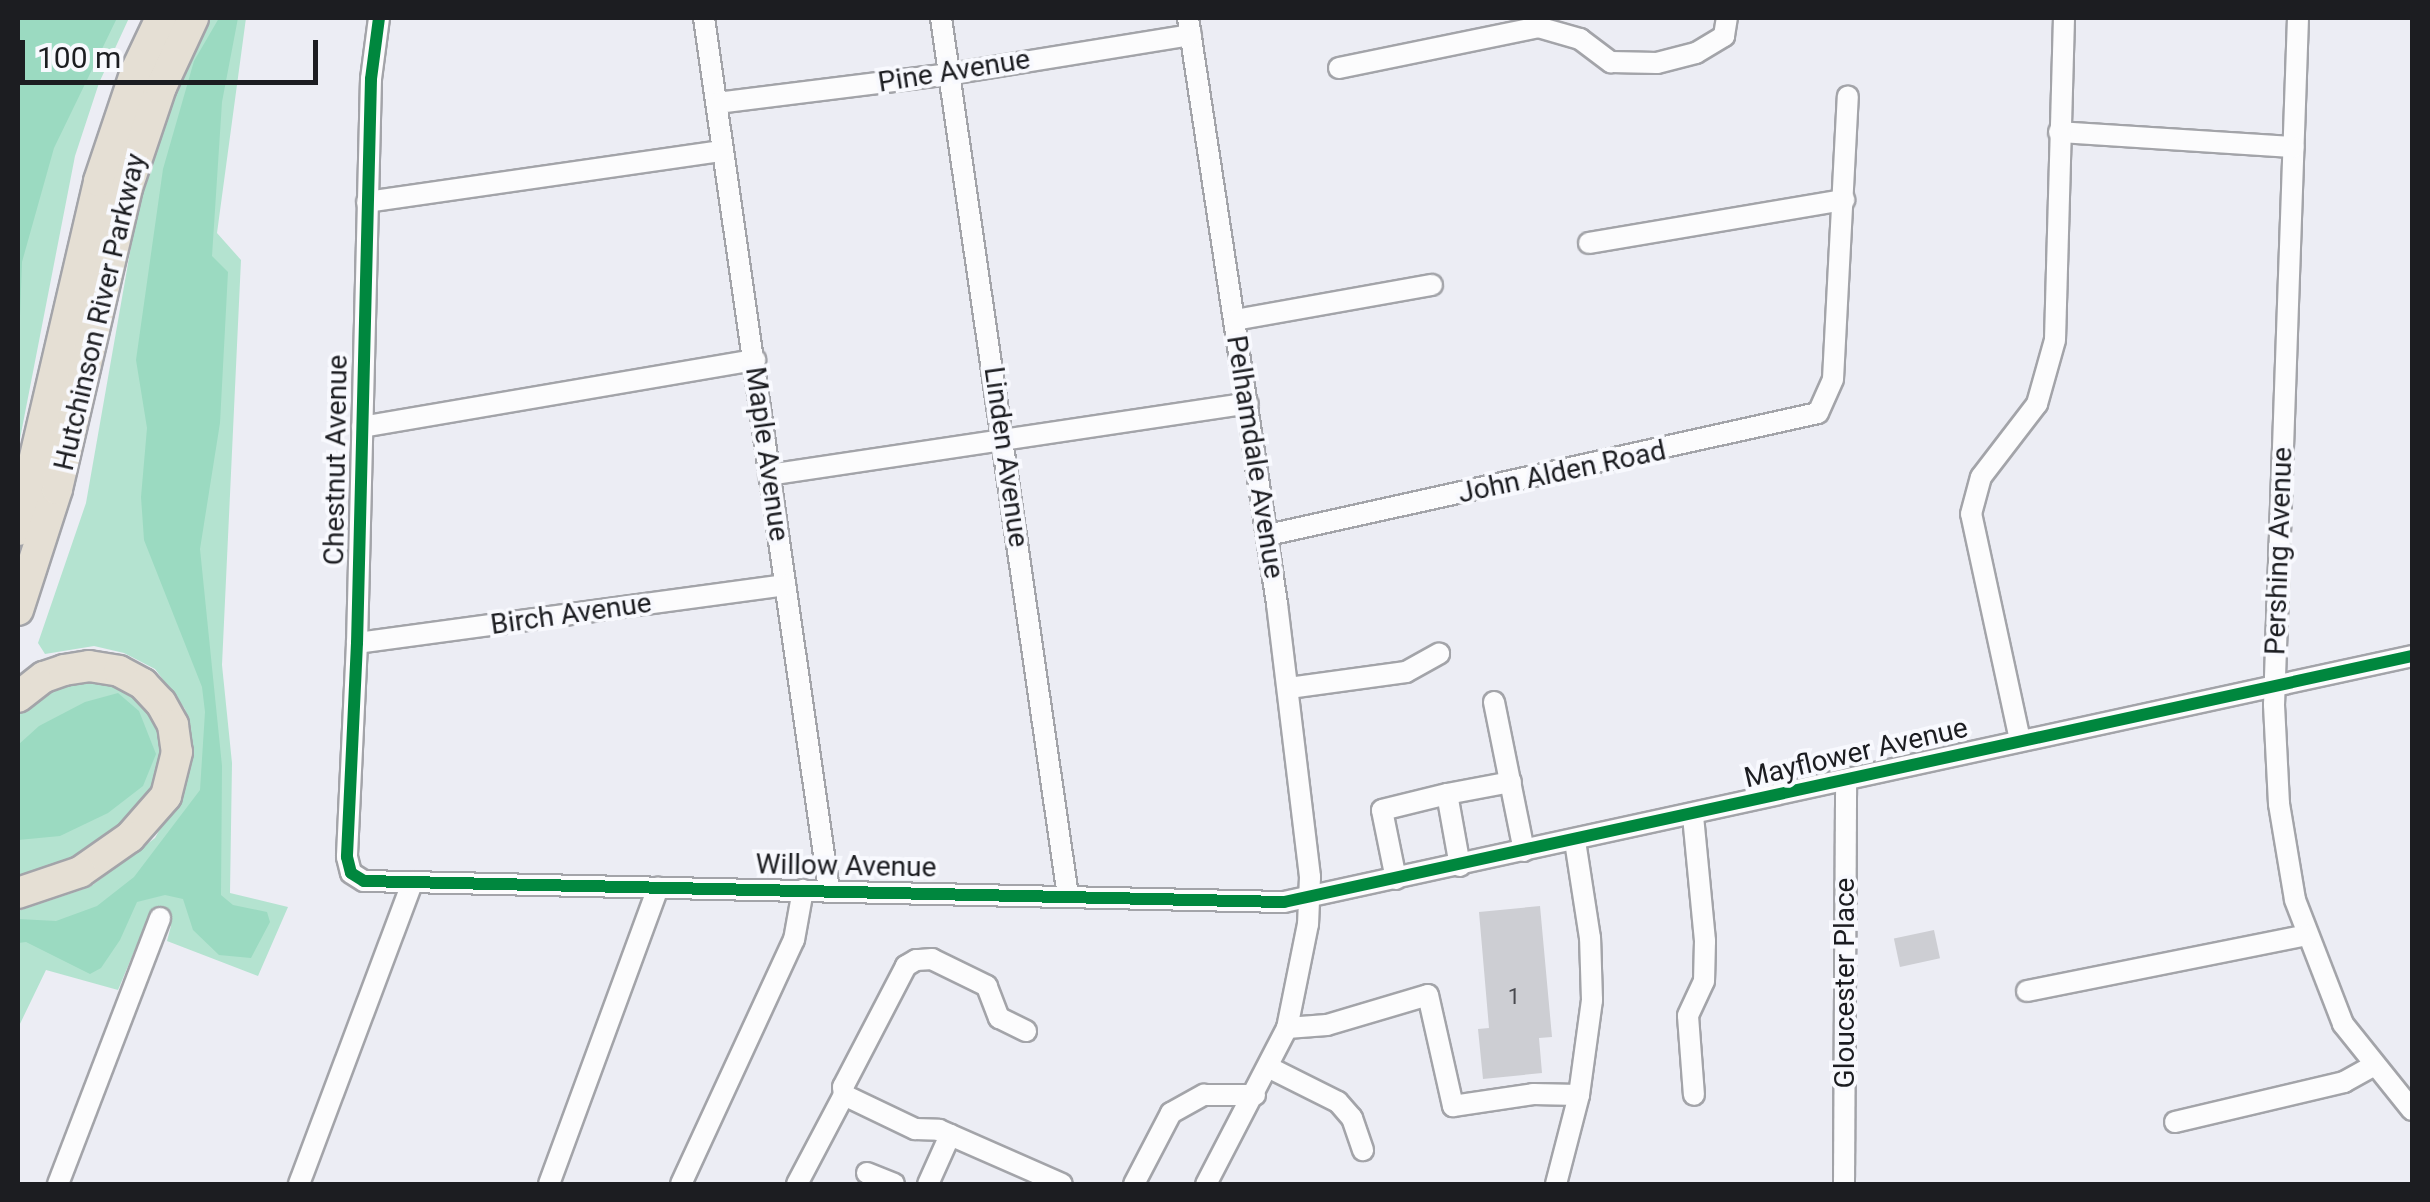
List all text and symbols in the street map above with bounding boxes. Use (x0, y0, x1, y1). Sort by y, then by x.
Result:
scale bar (25, 20, 322, 82)
text: 100 m (37, 40, 121, 75)
street label: Pine Avenue (876, 42, 1032, 100)
street label: Hutchinson River Parkway (47, 150, 153, 474)
street label: Pelhamdale Avenue (1219, 333, 1291, 581)
street label: Chestnut Avenue (317, 354, 355, 566)
street label: Maple Avenue (738, 365, 796, 543)
street label: Linden Avenue (977, 365, 1035, 549)
street label: John Alden Road (1455, 434, 1669, 510)
street label: Pershing Avenue (2259, 446, 2299, 656)
street label: Birch Avenue (488, 586, 654, 642)
street label: Mayflower Avenue (1741, 711, 1971, 795)
street label: Willow Avenue (755, 848, 937, 884)
street label: Gloucester Place (1828, 878, 1862, 1088)
house number: 1 (1508, 984, 1520, 1010)

